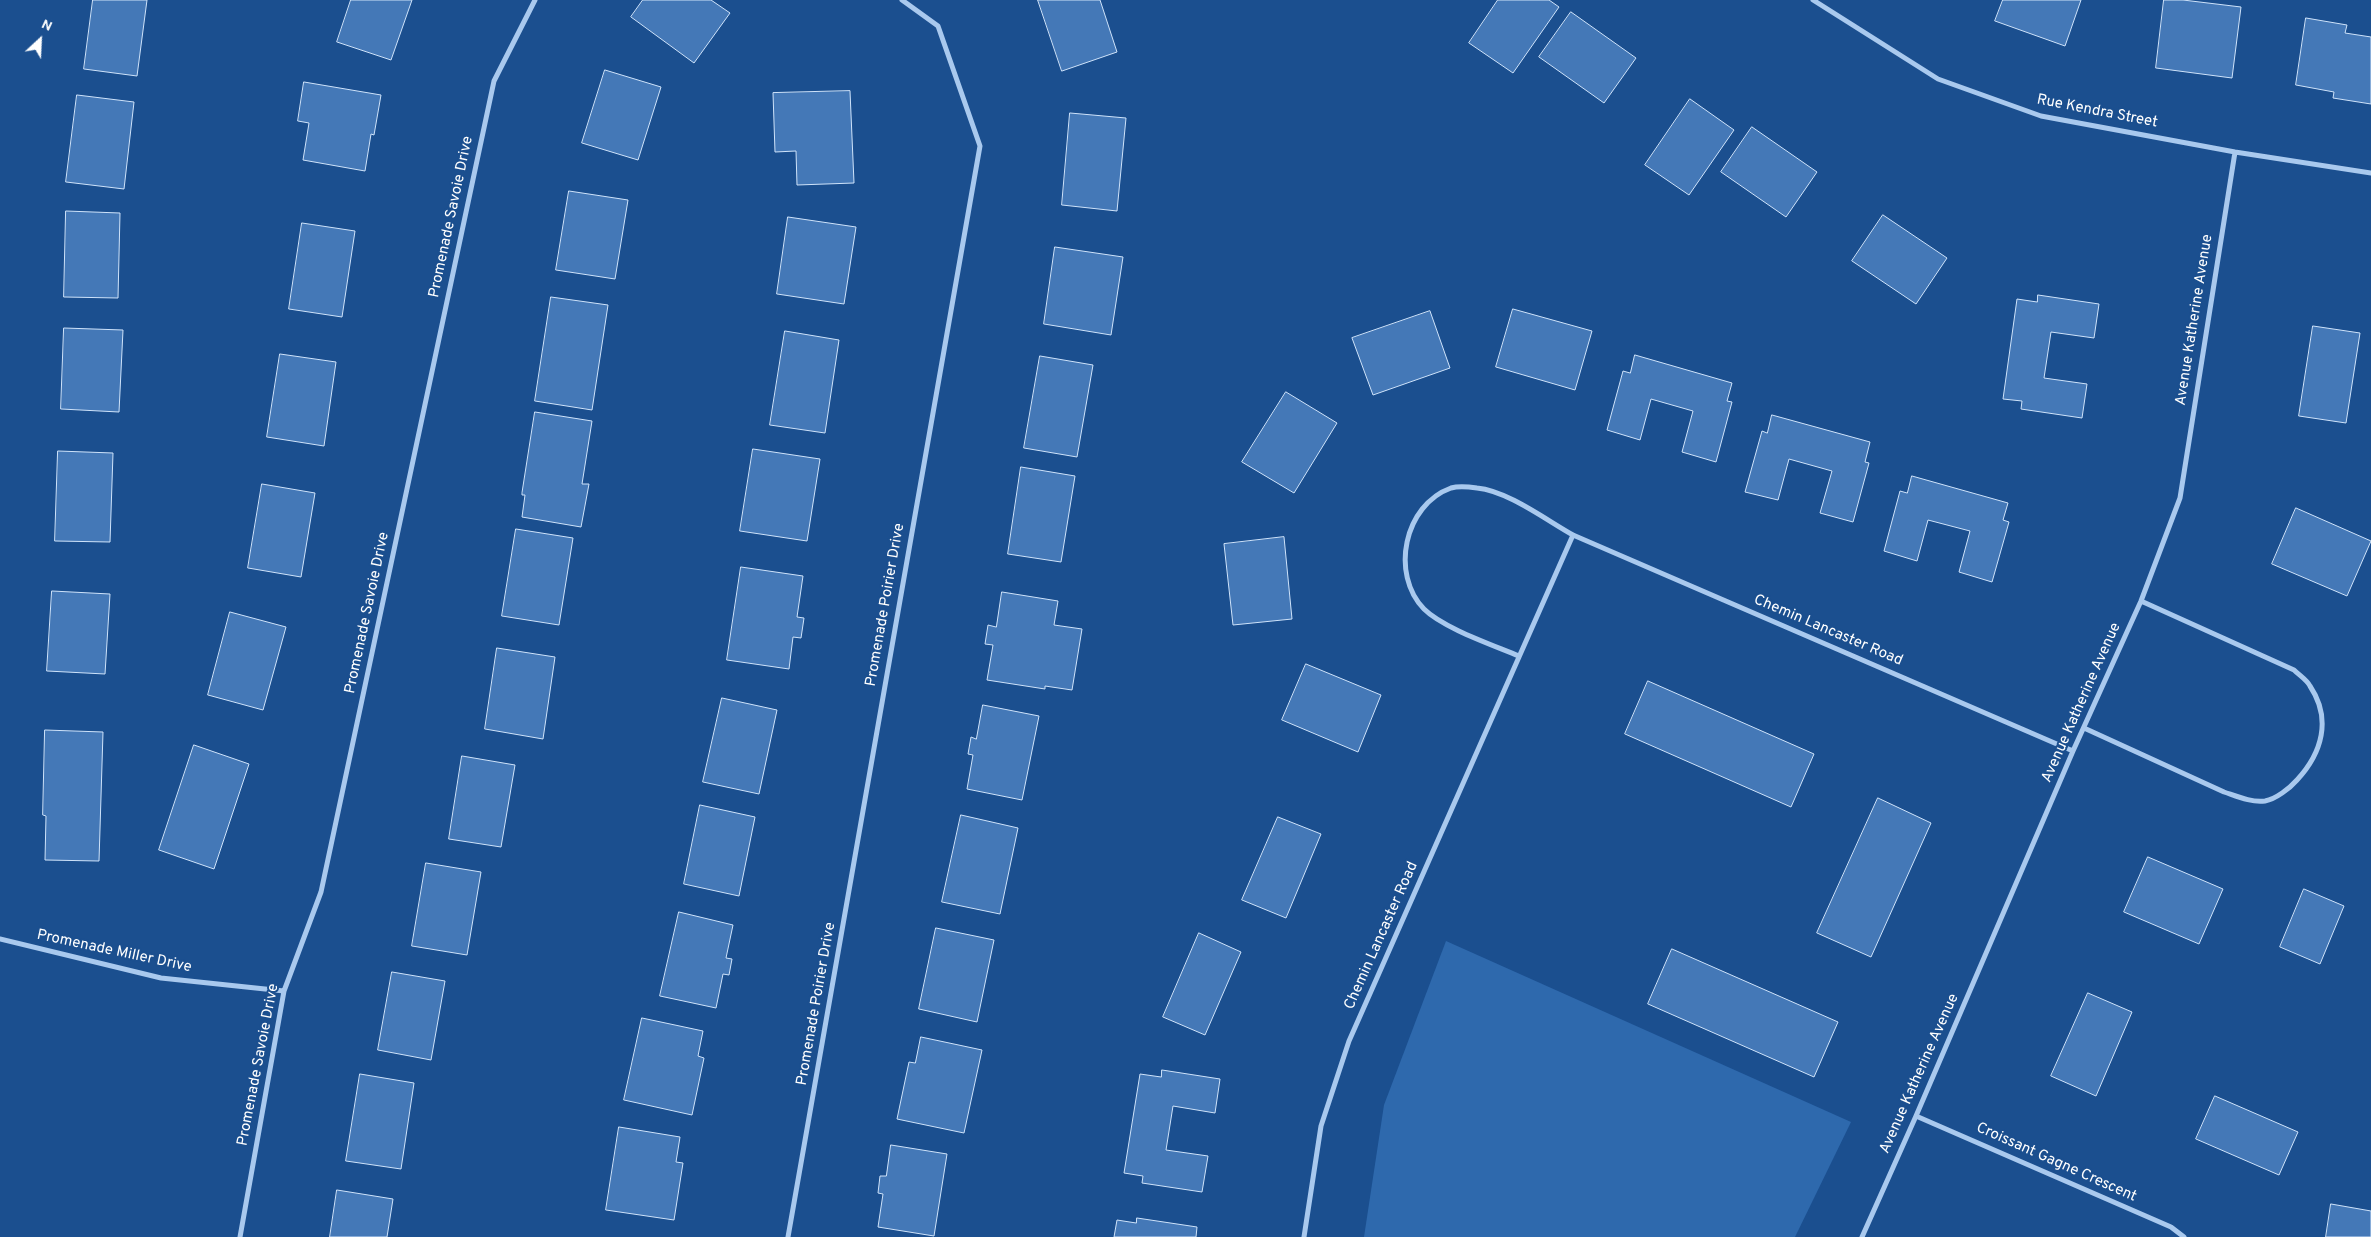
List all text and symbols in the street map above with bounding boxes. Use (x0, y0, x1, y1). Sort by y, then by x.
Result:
north arrow (15, 15, 65, 65)
text: N (38, 16, 55, 36)
street label: Rue Kendra Street (2035, 91, 2159, 133)
street label: Promenade Savoie Drive (426, 135, 478, 299)
street label: Avenue Katherine Avenue (2173, 233, 2217, 407)
street label: Promenade Poirier Drive (863, 522, 909, 688)
street label: Promenade Savoie Drive (342, 531, 394, 695)
street label: Chemin Lancaster Road (1751, 591, 1905, 671)
street label: Avenue Katherine Avenue (2039, 620, 2125, 786)
street label: Chemin Lancaster Road (1341, 859, 1423, 1013)
street label: Promenade Poirier Drive (794, 921, 840, 1087)
street label: Promenade Miller Drive (35, 927, 193, 977)
street label: Promenade Savoie Drive (234, 982, 284, 1148)
street label: Avenue Katherine Avenue (1877, 991, 1963, 1157)
street label: Croissant Gagne Crescent (1973, 1119, 2139, 1207)

